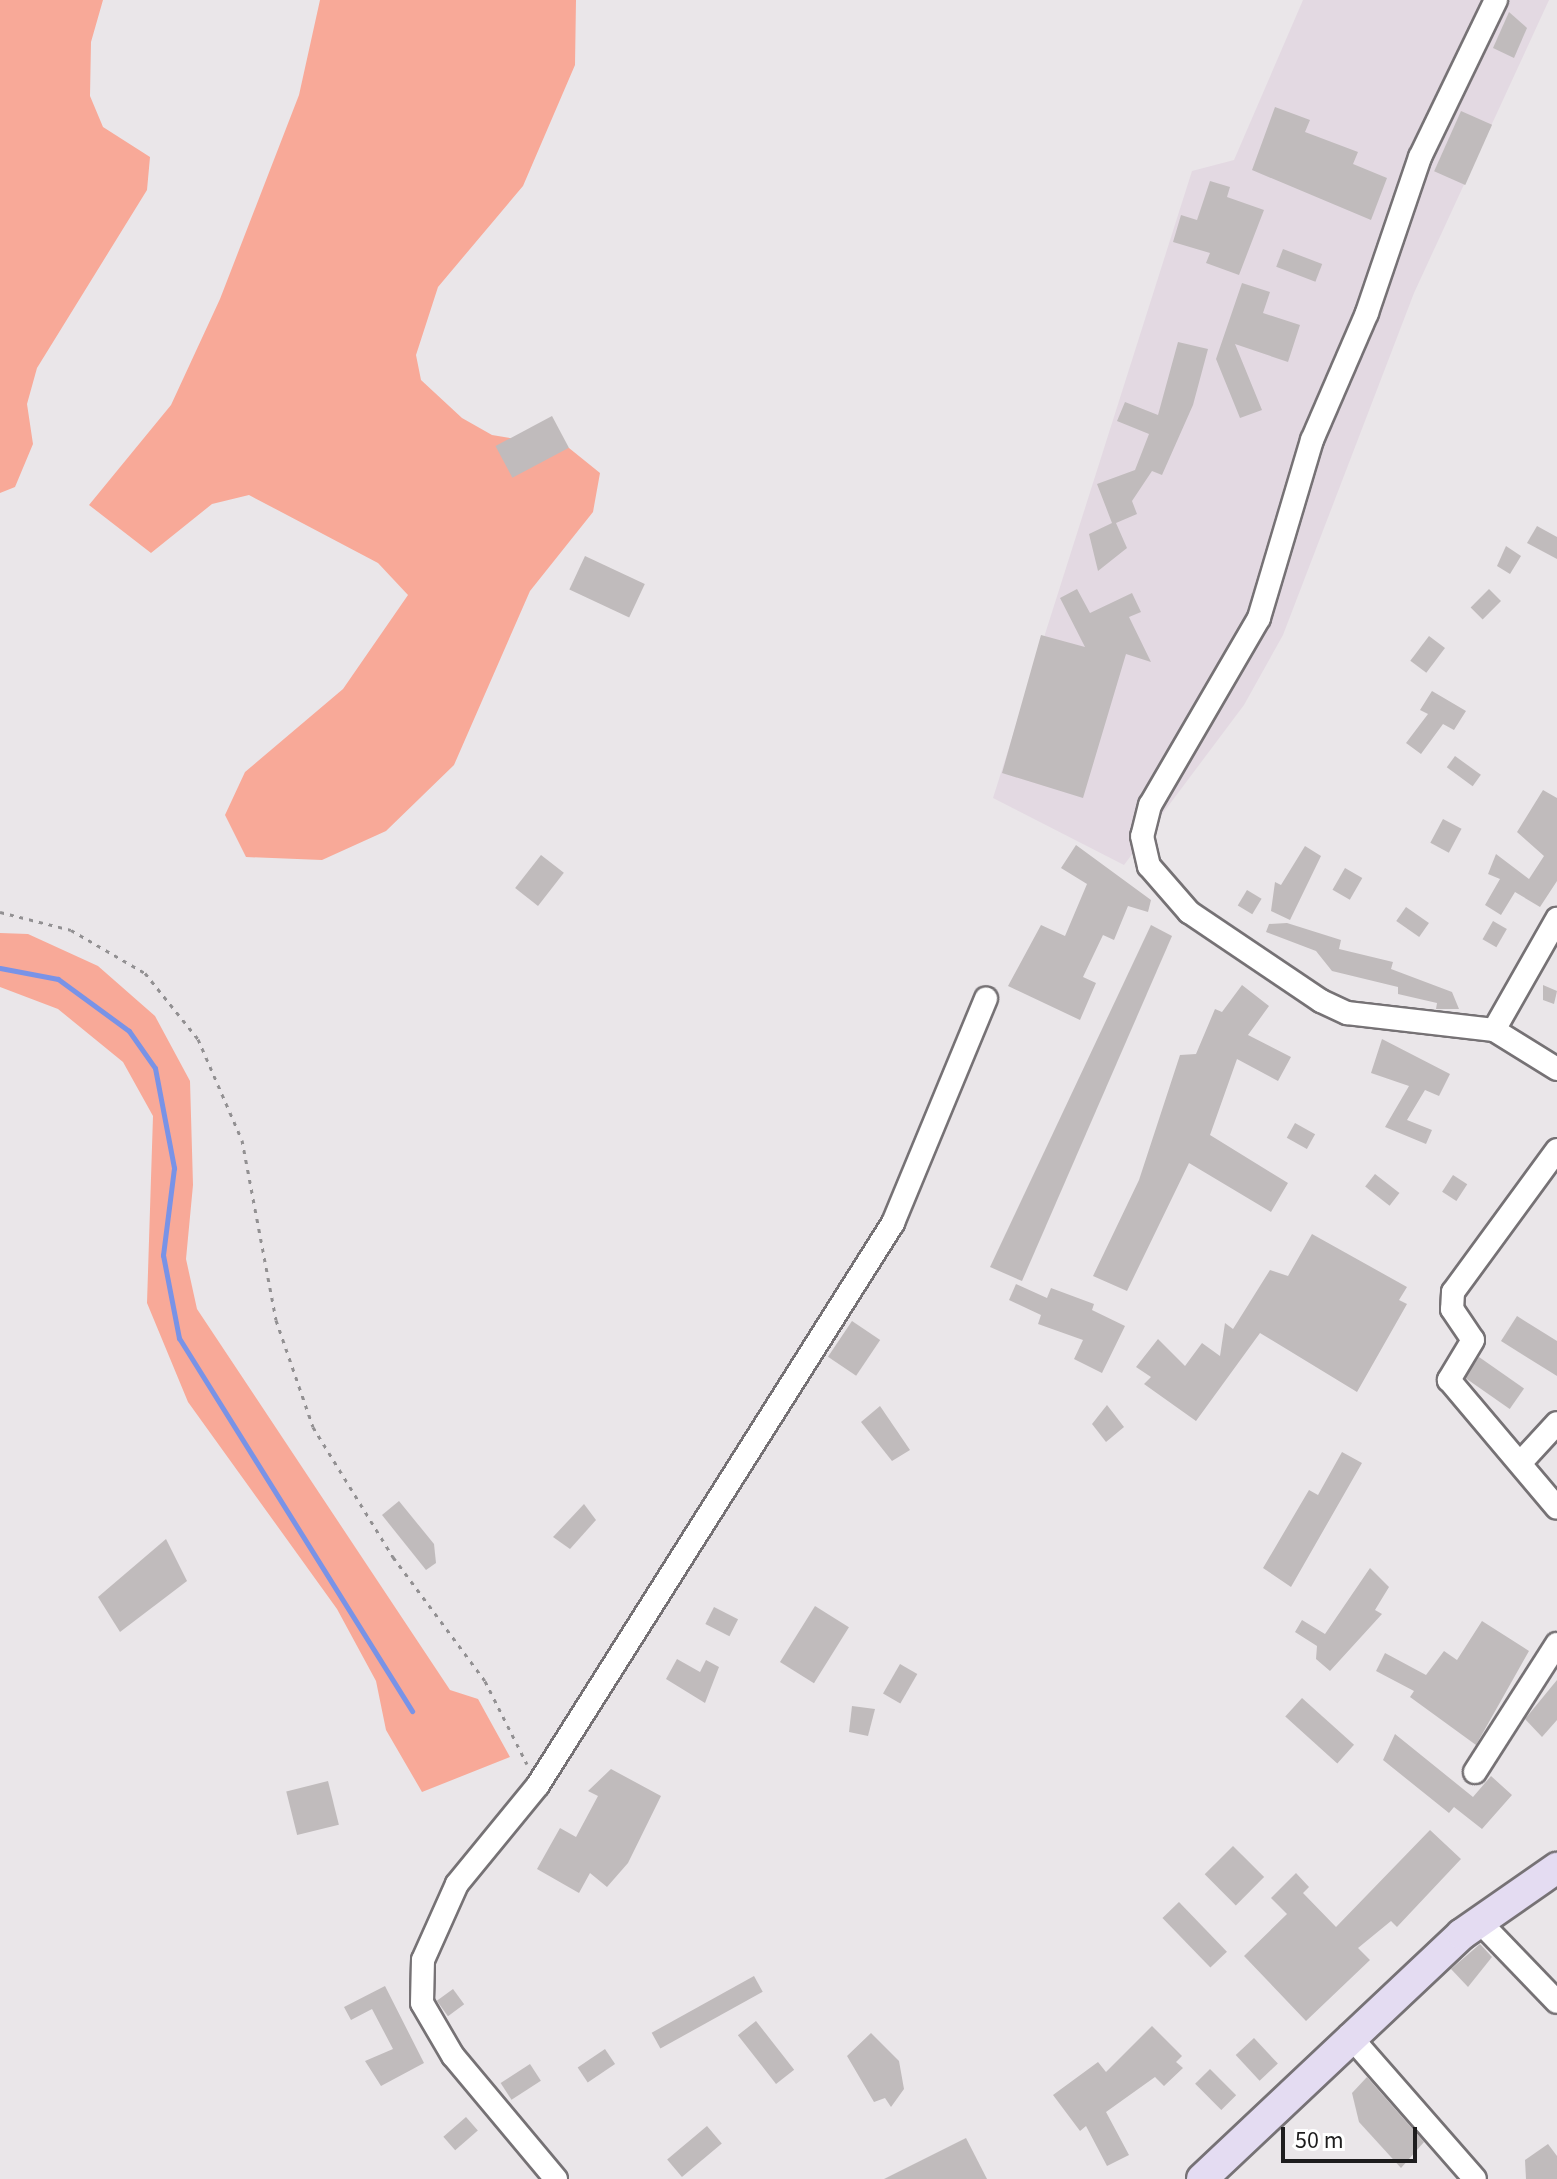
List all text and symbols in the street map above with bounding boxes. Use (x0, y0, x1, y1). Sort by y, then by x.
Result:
scale bar (1285, 2111, 1421, 2161)
text: 50 m (1295, 2123, 1344, 2158)

